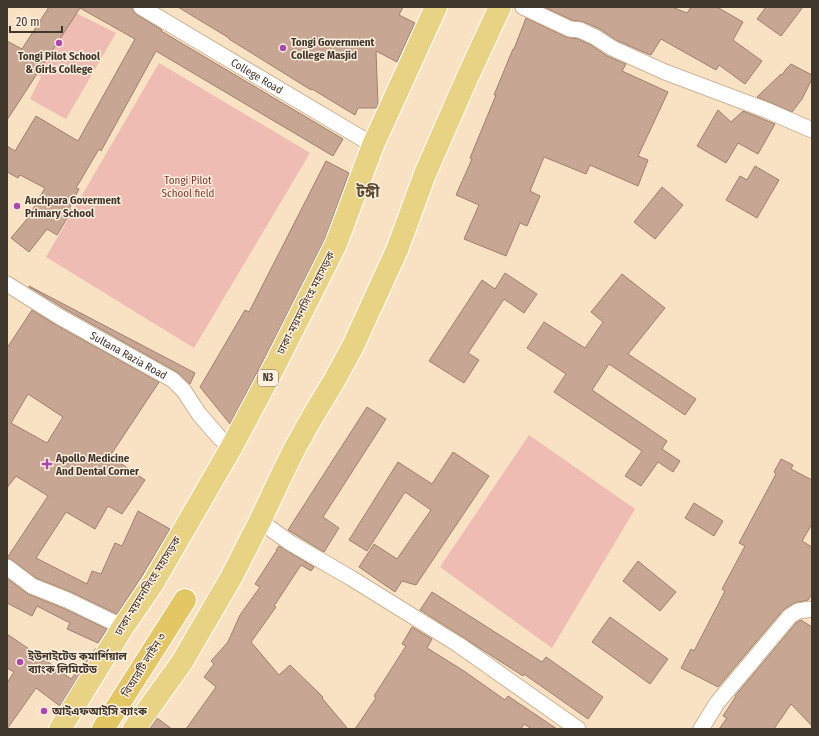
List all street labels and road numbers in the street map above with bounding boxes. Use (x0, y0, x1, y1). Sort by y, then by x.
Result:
street label: College Road (229, 56, 285, 96)
street label: ঢাকা-ময়মনসিংহ মহাসড়ক (274, 249, 338, 358)
street label: Sultana Razia Road (88, 329, 169, 382)
road number: N3 (258, 370, 278, 386)
street label: ঢাকা-ময়মনসিংহ মহাসড়ক (112, 534, 184, 639)
street label: বিআরটি লাইন ৩ (119, 630, 169, 700)

